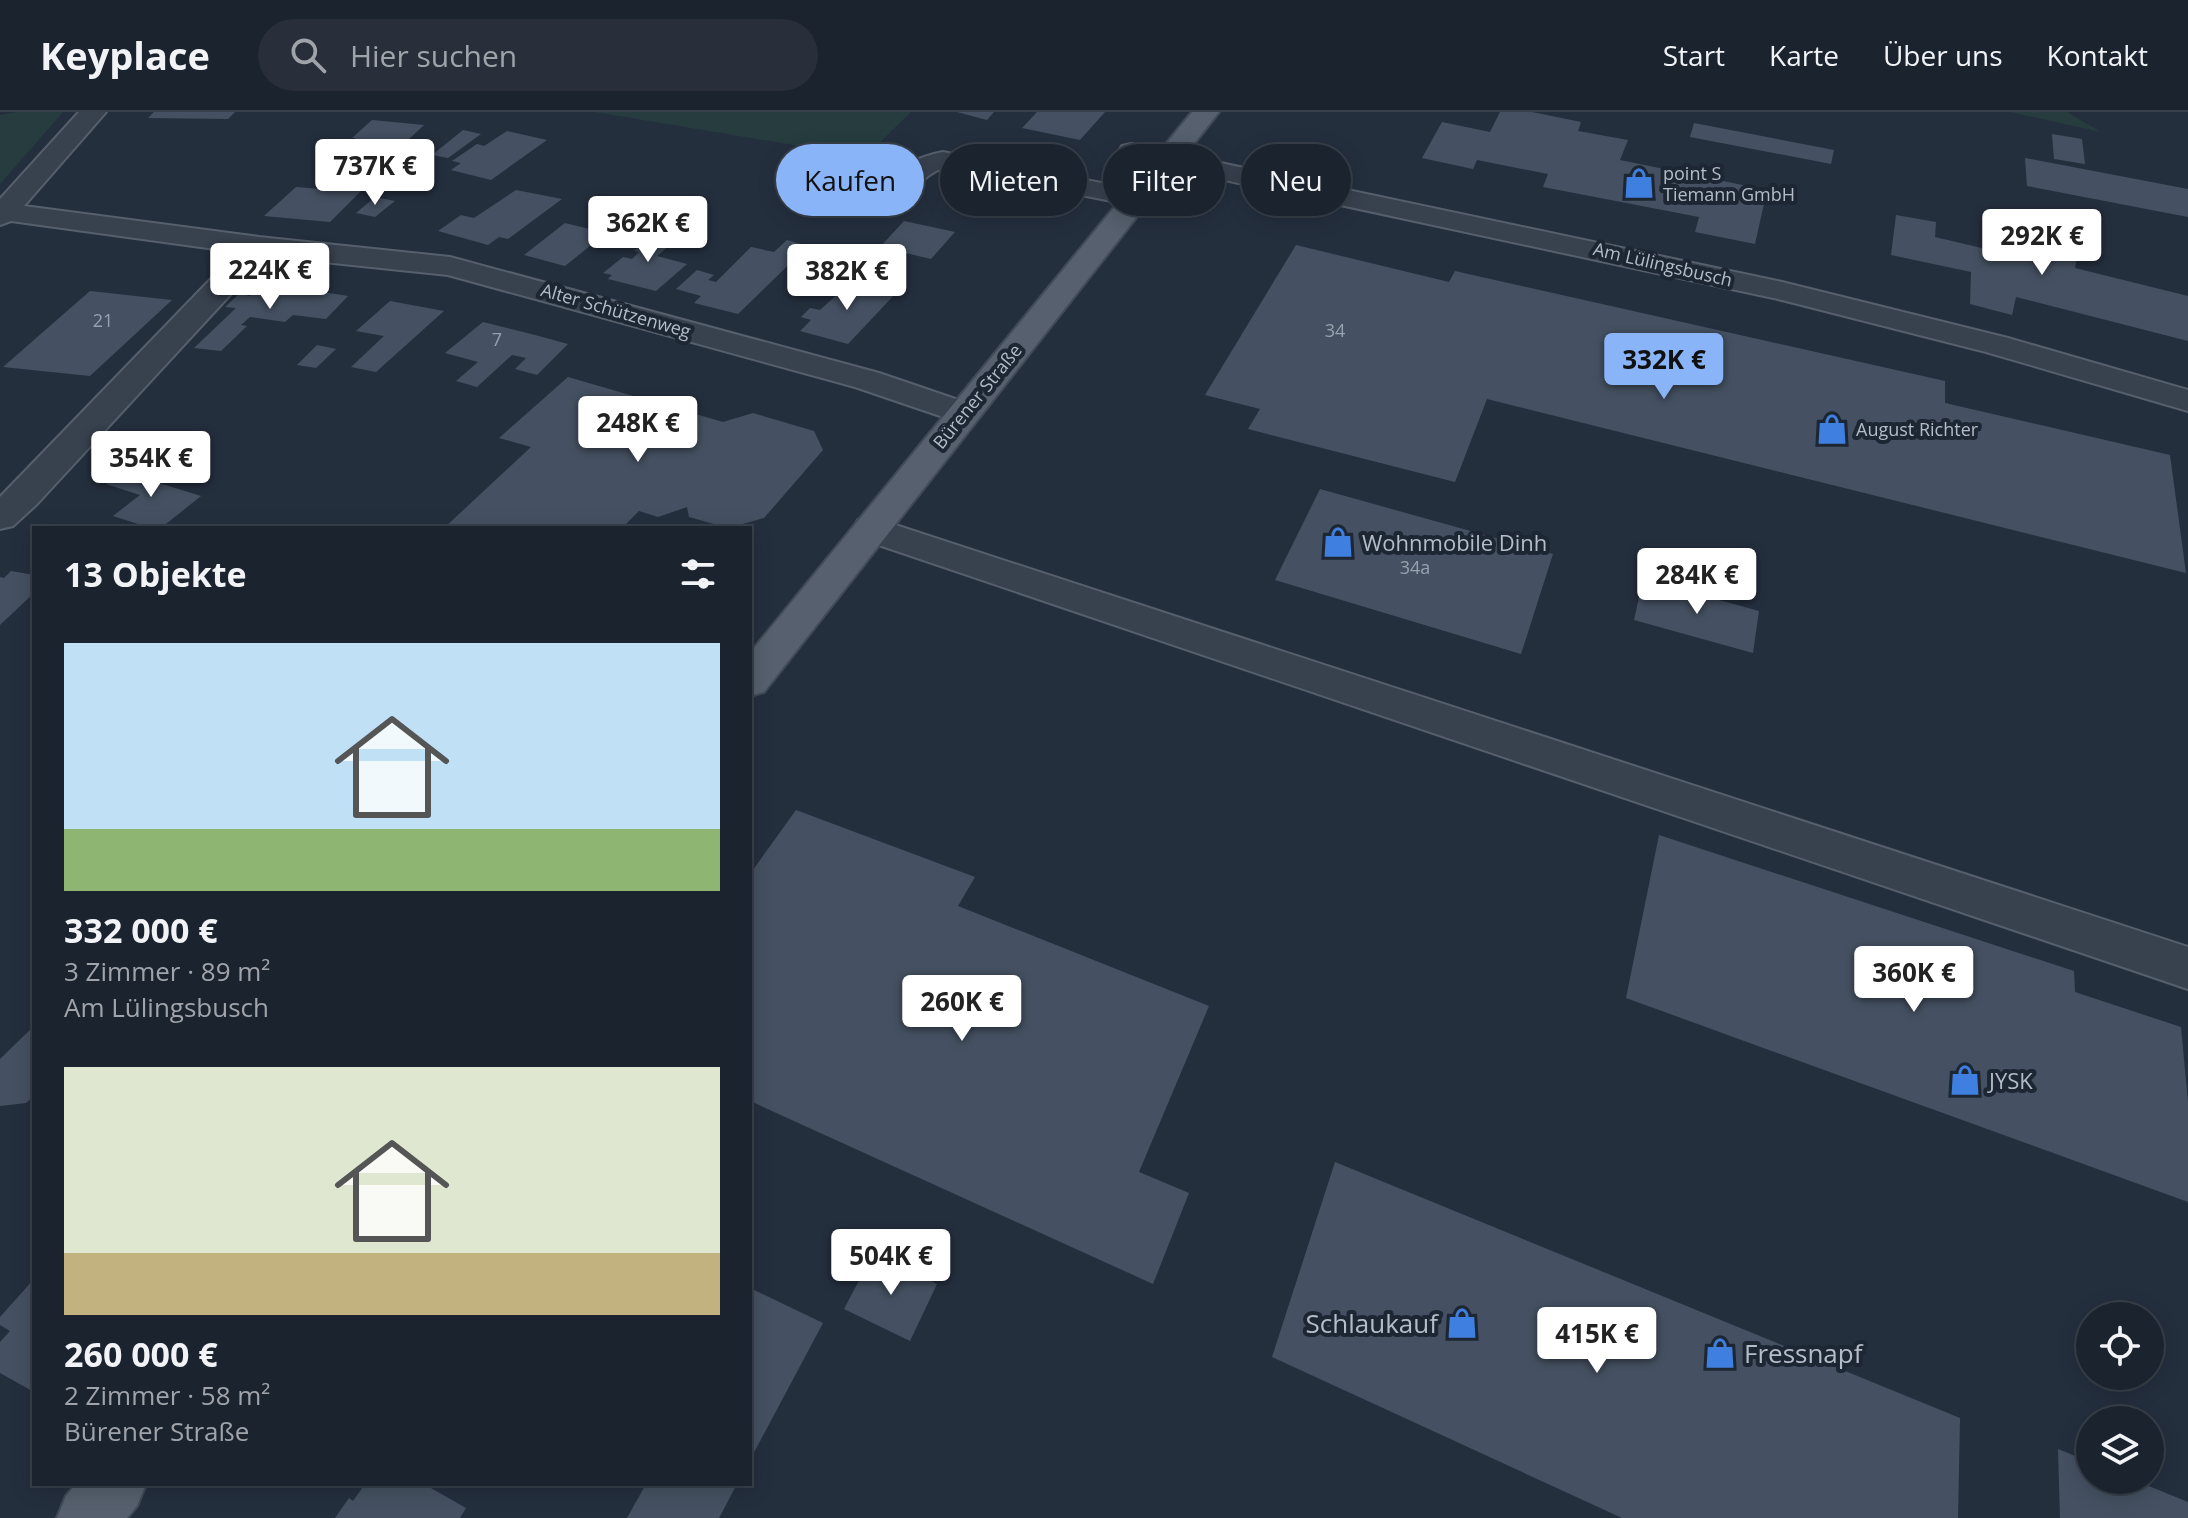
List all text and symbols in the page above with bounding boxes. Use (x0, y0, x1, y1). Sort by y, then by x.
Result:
search box (258, 19, 818, 91)
text: Keyplace (40, 29, 210, 81)
icon: search (286, 33, 330, 77)
text: Hier suchen (350, 35, 517, 76)
text: Start (1663, 36, 1725, 74)
text: Karte (1769, 36, 1839, 74)
text: Über uns (1883, 36, 2003, 74)
text: Kontakt (2047, 36, 2148, 74)
pin: 737K € (310, 139, 440, 207)
chip: Kaufen (776, 144, 924, 216)
chip: Mieten (940, 144, 1087, 216)
chip: Filter (1103, 144, 1225, 216)
chip: Neu (1241, 144, 1351, 216)
text: 737K € (333, 147, 417, 183)
place label: point S Tiemann GmbH (1663, 161, 1795, 206)
shop icon: point S Tiemann GmbH (1622, 166, 1656, 200)
pin: 362K € (583, 196, 713, 264)
text: 362K € (606, 204, 690, 240)
pin: 292K € (1977, 209, 2107, 277)
text: 292K € (2000, 217, 2084, 253)
street label: Am Lülingsbusch (1591, 236, 1735, 292)
pin: 224K € (205, 243, 335, 311)
pin: 382K € (782, 244, 912, 312)
text: 224K € (228, 251, 312, 287)
text: 382K € (805, 252, 889, 288)
street label: Alter Schützenweg (538, 277, 694, 343)
house number: 21 (93, 308, 113, 332)
house number: 34 (1325, 318, 1345, 342)
house number: 7 (492, 327, 502, 351)
pin: 332K € (1599, 333, 1729, 401)
street label: Bürener Straße (927, 339, 1027, 453)
text: 332K € (1622, 341, 1706, 377)
pin: 248K € (573, 396, 703, 464)
text: 248K € (596, 404, 680, 440)
shop icon: August Richter (1815, 412, 1849, 446)
place label: August Richter (1856, 417, 1979, 441)
pin: 354K € (86, 431, 216, 499)
text: 354K € (109, 439, 193, 475)
shop icon: Wohnmobile Dinh (1321, 525, 1355, 559)
place label: Wohnmobile Dinh (1362, 527, 1547, 557)
pin: 284K € (1632, 548, 1762, 616)
text: 13 Objekte (64, 551, 247, 597)
icon: filters (676, 552, 720, 596)
house number: 34a (1400, 555, 1430, 579)
text: 284K € (1655, 556, 1739, 592)
icon: home (320, 695, 464, 839)
text: 332 000 € (64, 907, 218, 953)
pin: 360K € (1849, 946, 1979, 1014)
text: 3 Zimmer · 89 m² (64, 953, 270, 989)
text: 360K € (1872, 954, 1956, 990)
pin: 260K € (897, 975, 1027, 1043)
text: 260K € (920, 983, 1004, 1019)
text: Am Lülingsbusch (64, 989, 269, 1025)
shop icon: JYSK (1948, 1063, 1982, 1097)
place label: JYSK (1987, 1065, 2033, 1095)
icon: home (320, 1119, 464, 1263)
pin: 504K € (826, 1229, 956, 1297)
text: 504K € (849, 1237, 933, 1273)
map controls (2076, 1302, 2164, 1494)
button: locate (2076, 1302, 2164, 1390)
place label: Schlaukauf (1306, 1305, 1439, 1341)
shop icon: Schlaukauf (1445, 1306, 1479, 1340)
pin: 415K € (1532, 1307, 1662, 1375)
text: 415K € (1555, 1315, 1639, 1351)
text: 260 000 € (64, 1331, 218, 1377)
place label: Fressnapf (1744, 1335, 1864, 1371)
shop icon: Fressnapf (1703, 1336, 1737, 1370)
text: 2 Zimmer · 58 m² (64, 1377, 270, 1413)
button: layers (2076, 1406, 2164, 1494)
text: Bürener Straße (64, 1413, 249, 1449)

